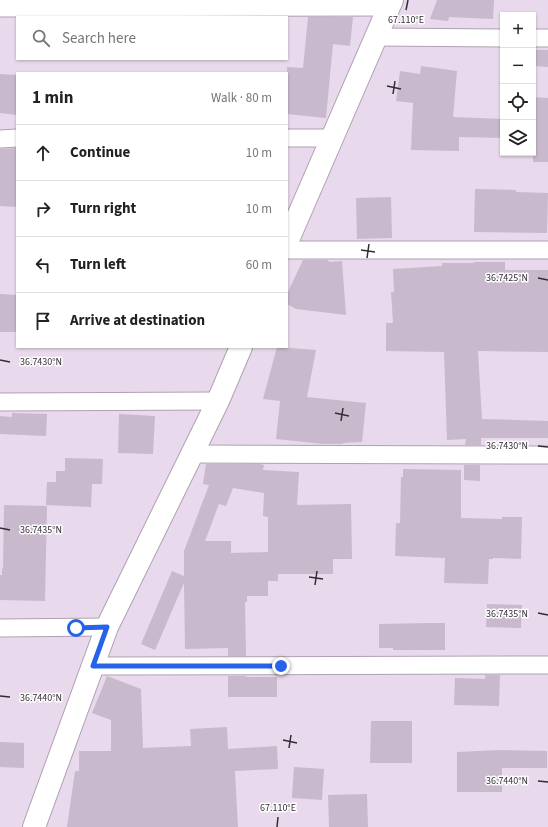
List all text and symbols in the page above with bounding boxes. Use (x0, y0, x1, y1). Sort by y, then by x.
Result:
map controls (500, 12, 536, 156)
button: + (500, 12, 536, 48)
text: 67.110°E (388, 13, 424, 27)
search box (16, 16, 288, 60)
icon: search (30, 27, 52, 49)
text: Search here (62, 28, 136, 49)
button: − (500, 48, 536, 84)
button: locate (500, 84, 536, 120)
text: 1 min (32, 86, 73, 110)
text: Walk · 80 m (211, 89, 272, 107)
button: layers (500, 120, 536, 156)
icon: ahead (32, 142, 54, 164)
text: Continue (70, 142, 130, 163)
text: 10 m (246, 144, 272, 162)
icon: right (32, 198, 54, 220)
text: Turn right (70, 198, 136, 219)
text: 10 m (246, 200, 272, 218)
icon: left (32, 254, 54, 276)
text: Turn left (70, 254, 126, 275)
text: 60 m (246, 256, 272, 274)
text: 36.7425°N (486, 271, 528, 285)
icon: arrive (32, 310, 54, 332)
text: Arrive at destination (70, 310, 205, 331)
text: 36.7430°N (20, 355, 62, 369)
text: 36.7430°N (486, 439, 528, 453)
text: 36.7435°N (20, 523, 62, 537)
text: 36.7435°N (486, 607, 528, 621)
route start (67, 619, 85, 637)
route end (272, 657, 290, 675)
text: 36.7440°N (20, 691, 62, 705)
text: 36.7440°N (486, 774, 528, 788)
text: 67.110°E (260, 801, 296, 815)

